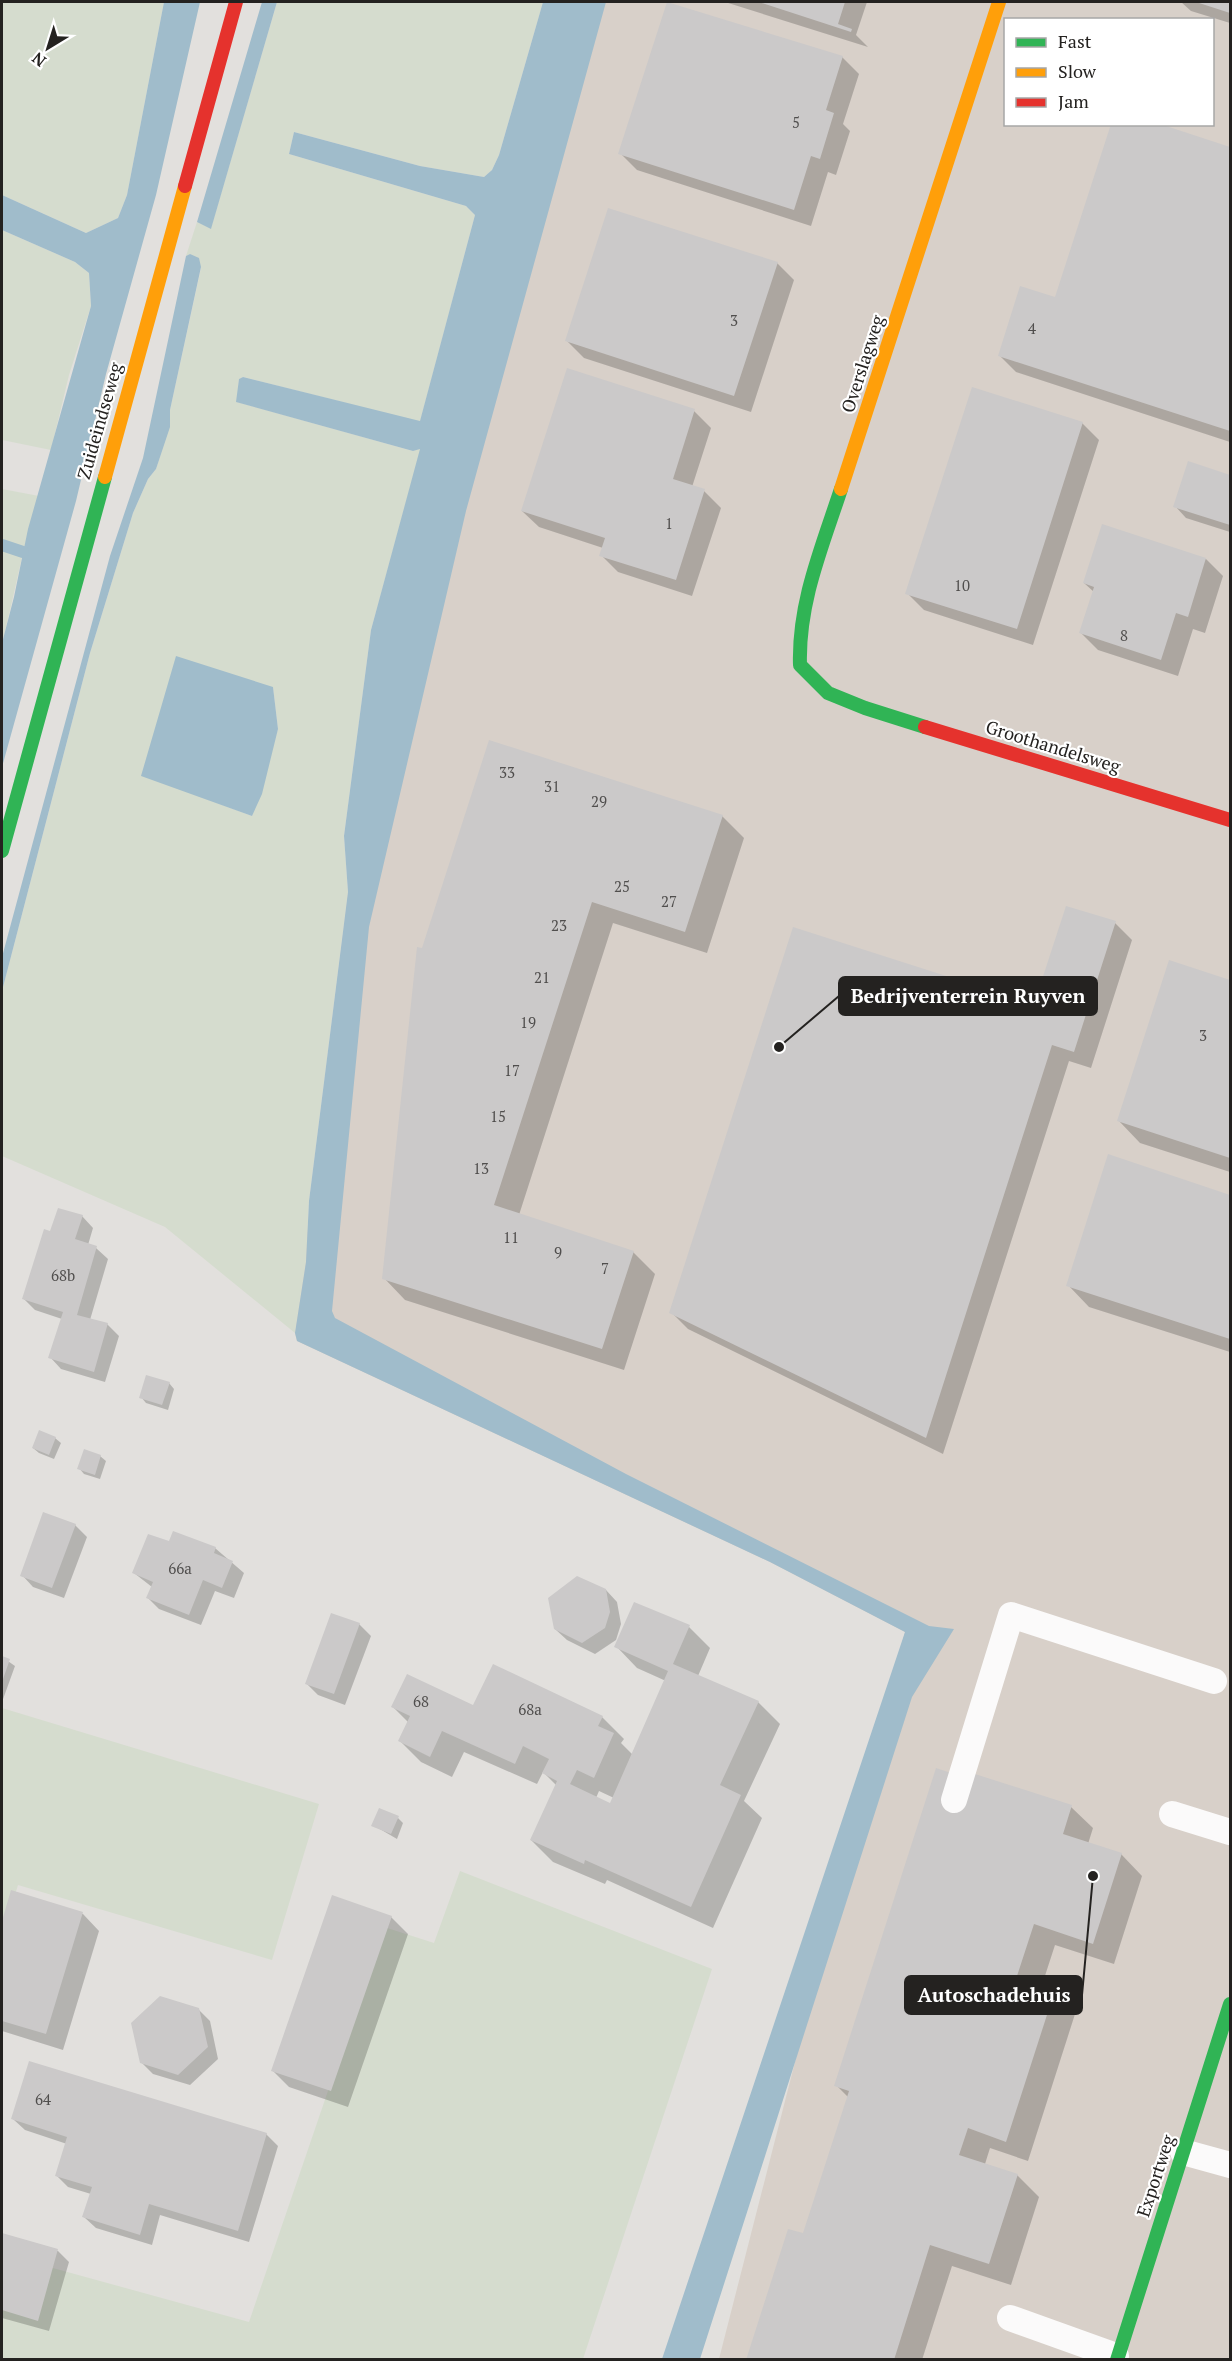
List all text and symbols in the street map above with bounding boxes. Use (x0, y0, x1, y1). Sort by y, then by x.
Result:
north arrow (18, 18, 78, 78)
legend (1004, 18, 1214, 126)
text: Fast (1058, 29, 1092, 53)
text: N (27, 47, 50, 72)
text: Slow (1058, 59, 1097, 83)
text: Jam (1058, 89, 1089, 113)
house number: 5 (792, 112, 800, 132)
house number: 3 (730, 310, 738, 330)
street label: Overslagweg (835, 311, 889, 416)
house number: 4 (1028, 318, 1036, 338)
street label: Zuideindseweg (71, 359, 127, 482)
house number: 1 (665, 513, 673, 533)
house number: 10 (954, 575, 970, 595)
house number: 8 (1120, 625, 1128, 645)
street label: Groothandelsweg (983, 714, 1124, 778)
house number: 33 (499, 762, 515, 782)
house number: 31 (544, 776, 560, 796)
house number: 29 (591, 791, 607, 811)
house number: 25 (614, 876, 630, 896)
house number: 27 (661, 891, 677, 911)
house number: 23 (551, 915, 567, 935)
house number: 21 (534, 967, 550, 987)
callout: Bedrijventerrein Ruyven (839, 977, 1097, 1015)
text: Bedrijventerrein Ruyven (851, 982, 1085, 1009)
house number: 19 (520, 1012, 536, 1032)
house number: 3 (1199, 1025, 1207, 1045)
house number: 17 (504, 1060, 520, 1080)
house number: 15 (490, 1106, 506, 1126)
house number: 13 (473, 1158, 489, 1178)
house number: 11 (503, 1227, 519, 1247)
house number: 9 (554, 1242, 562, 1262)
house number: 7 (601, 1258, 609, 1278)
house number: 68b (51, 1265, 75, 1285)
house number: 66a (168, 1558, 192, 1578)
house number: 68 (413, 1691, 429, 1711)
house number: 68a (518, 1699, 542, 1719)
callout: Autoschadehuis (905, 1976, 1082, 2014)
text: Autoschadehuis (917, 1981, 1071, 2008)
house number: 64 (35, 2089, 51, 2109)
street label: Exportweg (1131, 2131, 1180, 2220)

